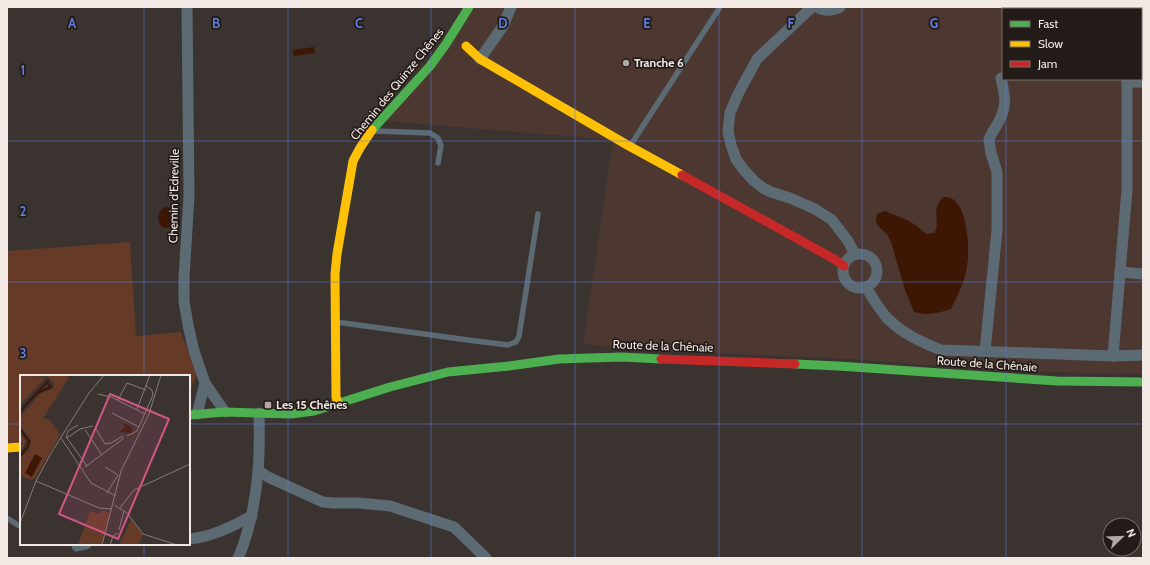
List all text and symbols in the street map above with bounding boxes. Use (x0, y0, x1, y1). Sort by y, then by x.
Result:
legend (1002, 8, 1142, 80)
text: A (68, 15, 77, 31)
text: B (212, 15, 220, 31)
text: C (355, 15, 363, 31)
text: D (498, 15, 508, 31)
text: E (643, 15, 651, 31)
text: F (788, 15, 795, 31)
text: G (930, 15, 939, 31)
text: Fast (1038, 16, 1058, 31)
street label: Chemin des Quinze Chênes (347, 25, 446, 143)
text: Slow (1038, 36, 1063, 51)
place label: Tranche 6 (634, 55, 684, 70)
text: Jam (1037, 56, 1057, 71)
marker: Tranche 6 (621, 58, 631, 68)
text: 1 (21, 62, 25, 78)
street label: Chemin d'Edreville (165, 149, 182, 243)
text: 2 (20, 203, 27, 219)
street label: Route de la Chênaie (612, 336, 714, 355)
text: 3 (19, 345, 27, 361)
street label: Route de la Chênaie (936, 353, 1038, 374)
inset map (20, 375, 190, 545)
place label: Les 15 Chênes (276, 397, 347, 412)
marker: Les 15 Chênes (263, 400, 273, 410)
north arrow (1102, 517, 1142, 557)
text: N (1123, 527, 1139, 539)

